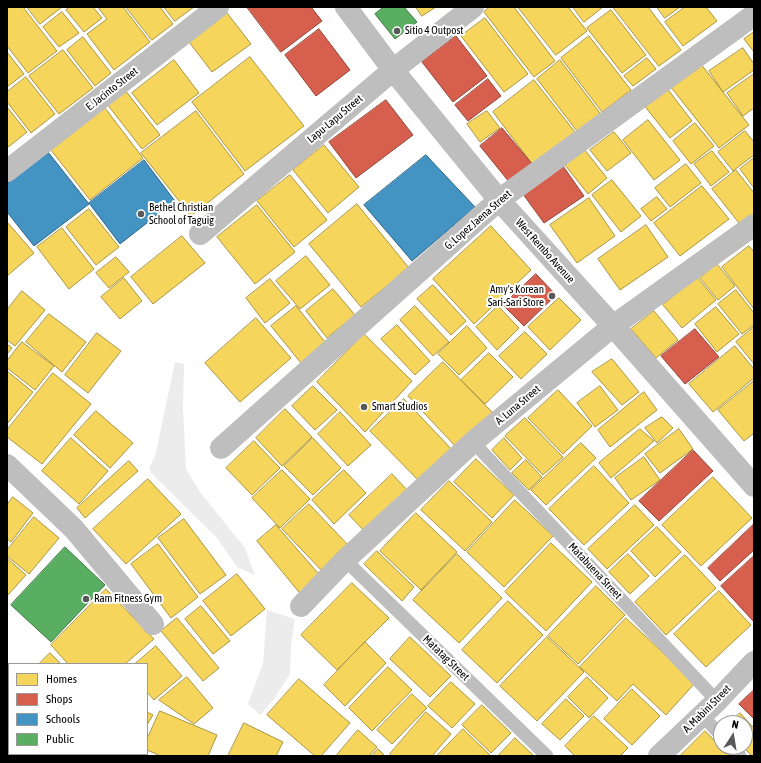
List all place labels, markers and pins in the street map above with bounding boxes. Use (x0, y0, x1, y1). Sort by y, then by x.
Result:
place label: Sitio 4 Outpost (405, 24, 464, 38)
marker: Sitio 4 Outpost (392, 26, 402, 36)
place label: Bethel Christian School of Taguig (149, 201, 214, 227)
marker: Bethel Christian School of Taguig (136, 209, 146, 219)
place label: Amy's Korean Sari-Sari Store (488, 283, 544, 309)
marker: Amy's Korean Sari-Sari Store (547, 291, 557, 301)
place label: Smart Studios (372, 400, 427, 414)
marker: Smart Studios (359, 402, 369, 412)
place label: Ram Fitness Gym (94, 592, 162, 606)
marker: Ram Fitness Gym (81, 594, 91, 604)

